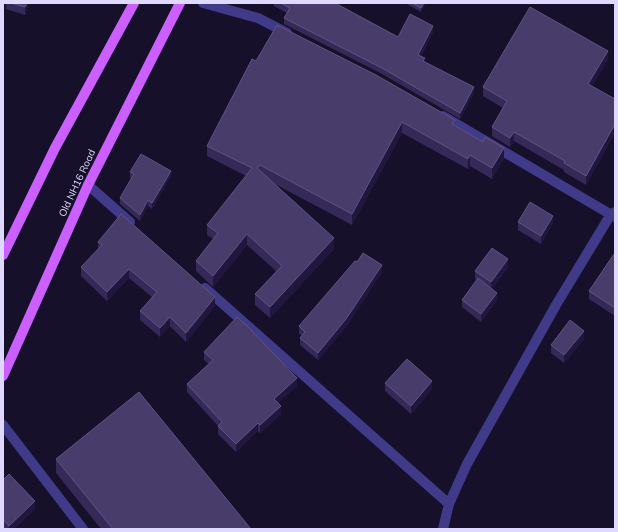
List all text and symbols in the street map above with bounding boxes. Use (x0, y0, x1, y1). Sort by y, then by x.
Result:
street label: Old NH16 Road (56, 147, 98, 219)

